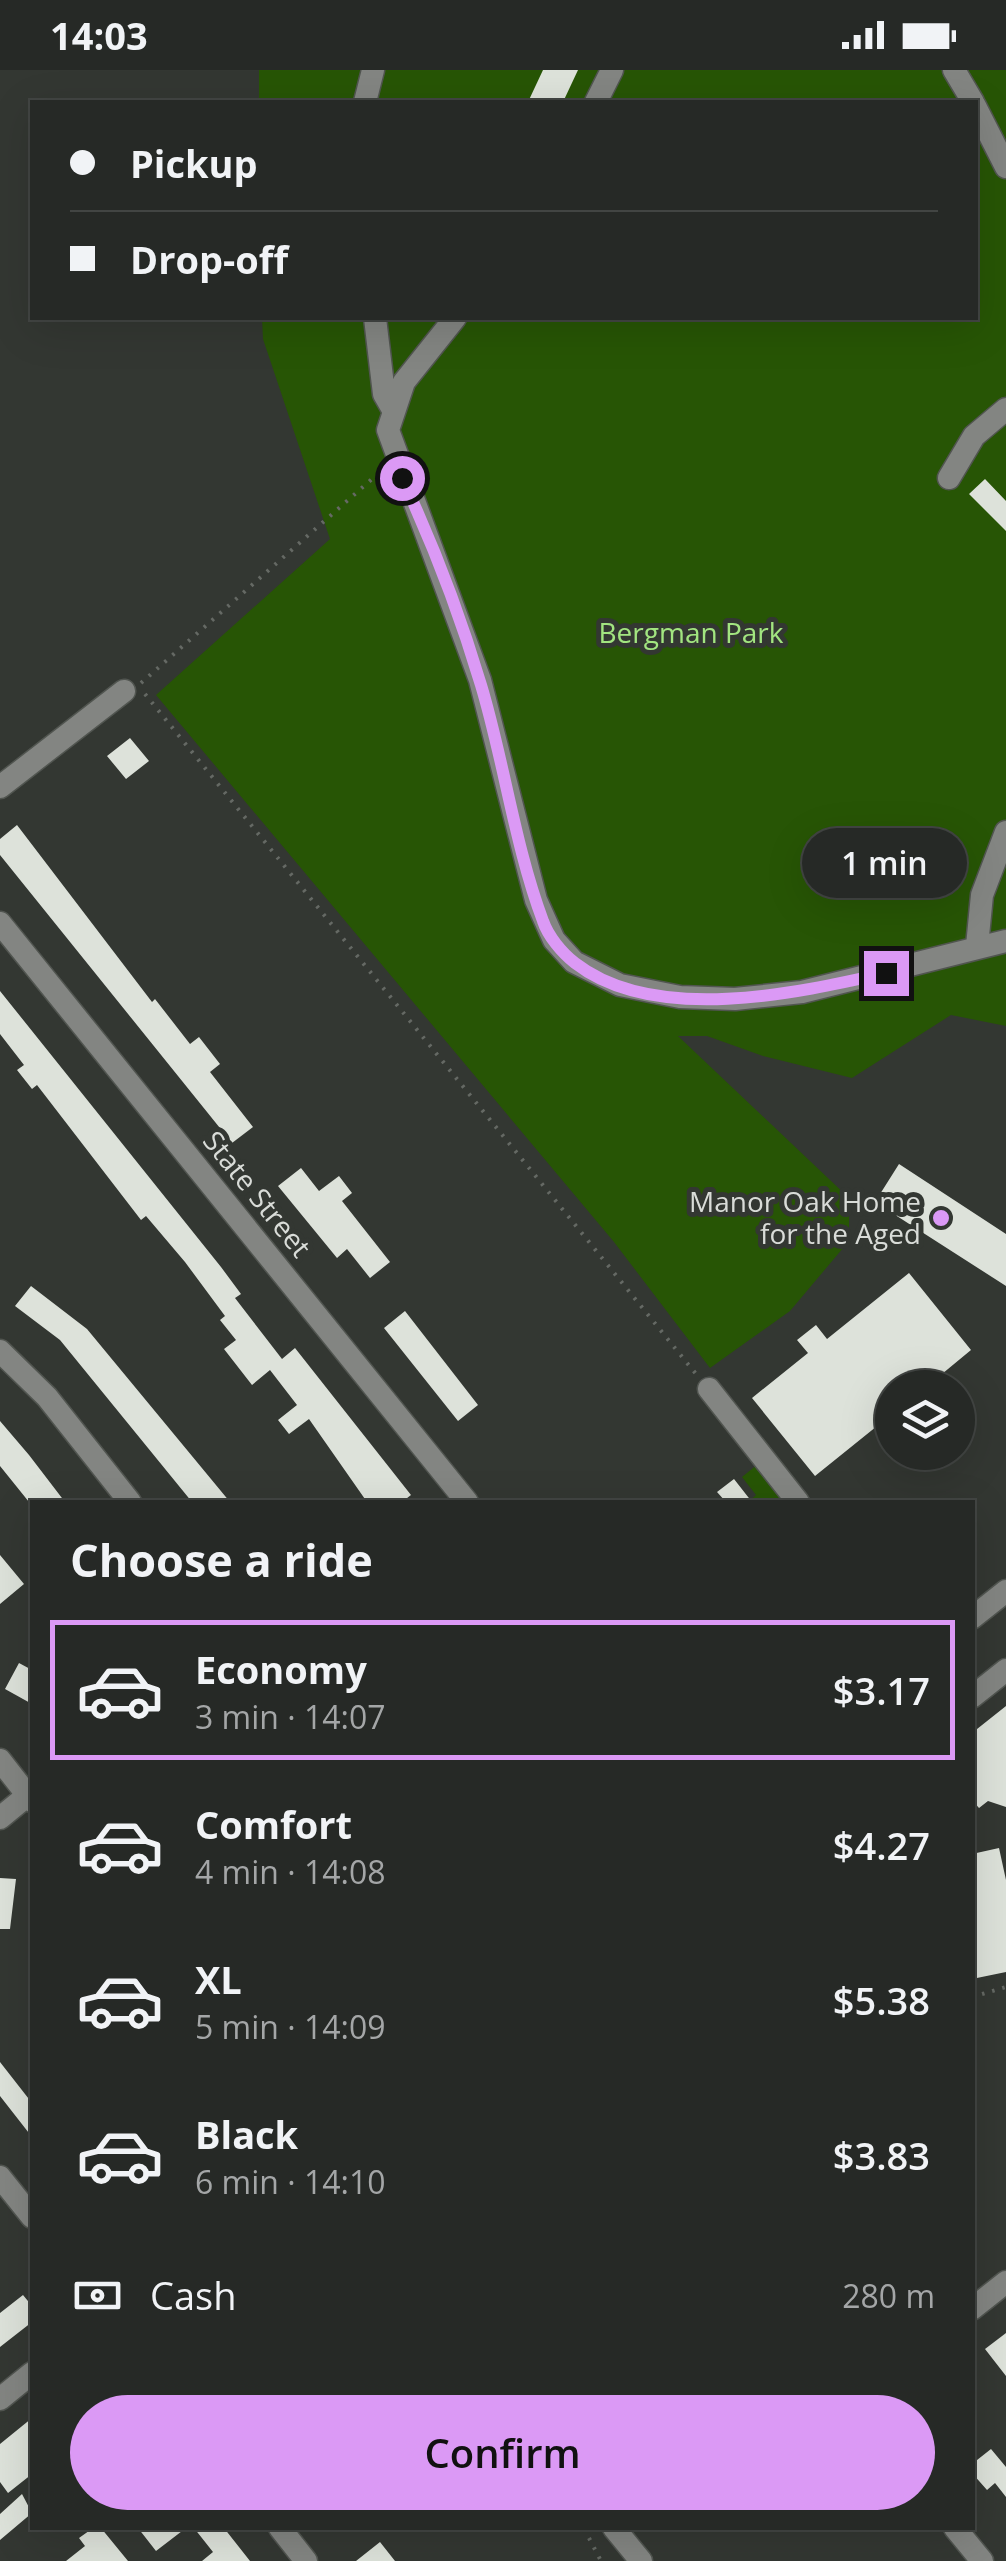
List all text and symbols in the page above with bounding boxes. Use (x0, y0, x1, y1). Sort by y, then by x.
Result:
text: 14:03 (50, 9, 148, 61)
text: Pickup (130, 137, 258, 189)
text: Drop-off (130, 233, 288, 285)
route start (380, 456, 425, 501)
park label: Bergman Park (599, 613, 784, 651)
callout: 1 min (804, 828, 968, 898)
text: 1 min (841, 841, 928, 884)
route end (864, 951, 909, 996)
street label: State Street (195, 1122, 320, 1264)
place label: Manor Oak Home for the Aged (689, 1182, 921, 1252)
marker: Manor Oak Home for the Aged (930, 1207, 952, 1229)
map controls (875, 1370, 975, 1470)
button: layers (875, 1370, 975, 1470)
text: Choose a ride (70, 1529, 373, 1590)
text: Economy (195, 1643, 367, 1695)
icon: car (75, 1645, 165, 1735)
text: $3.17 (833, 1664, 930, 1716)
text: 3 min · 14:07 (195, 1695, 386, 1738)
text: Comfort (195, 1798, 352, 1850)
icon: car (75, 1800, 165, 1890)
text: $4.27 (833, 1819, 930, 1871)
text: 4 min · 14:08 (195, 1850, 386, 1893)
text: XL (195, 1953, 242, 2005)
icon: car (75, 1955, 165, 2045)
text: $5.38 (833, 1974, 930, 2026)
text: 5 min · 14:09 (195, 2005, 386, 2048)
text: Black (195, 2108, 298, 2160)
icon: car (75, 2110, 165, 2200)
text: $3.83 (833, 2129, 930, 2181)
text: 6 min · 14:10 (195, 2160, 386, 2203)
icon: cash (70, 2268, 125, 2323)
text: Cash (150, 2269, 236, 2321)
text: 280 m (842, 2274, 935, 2317)
button: Confirm (70, 2395, 935, 2510)

